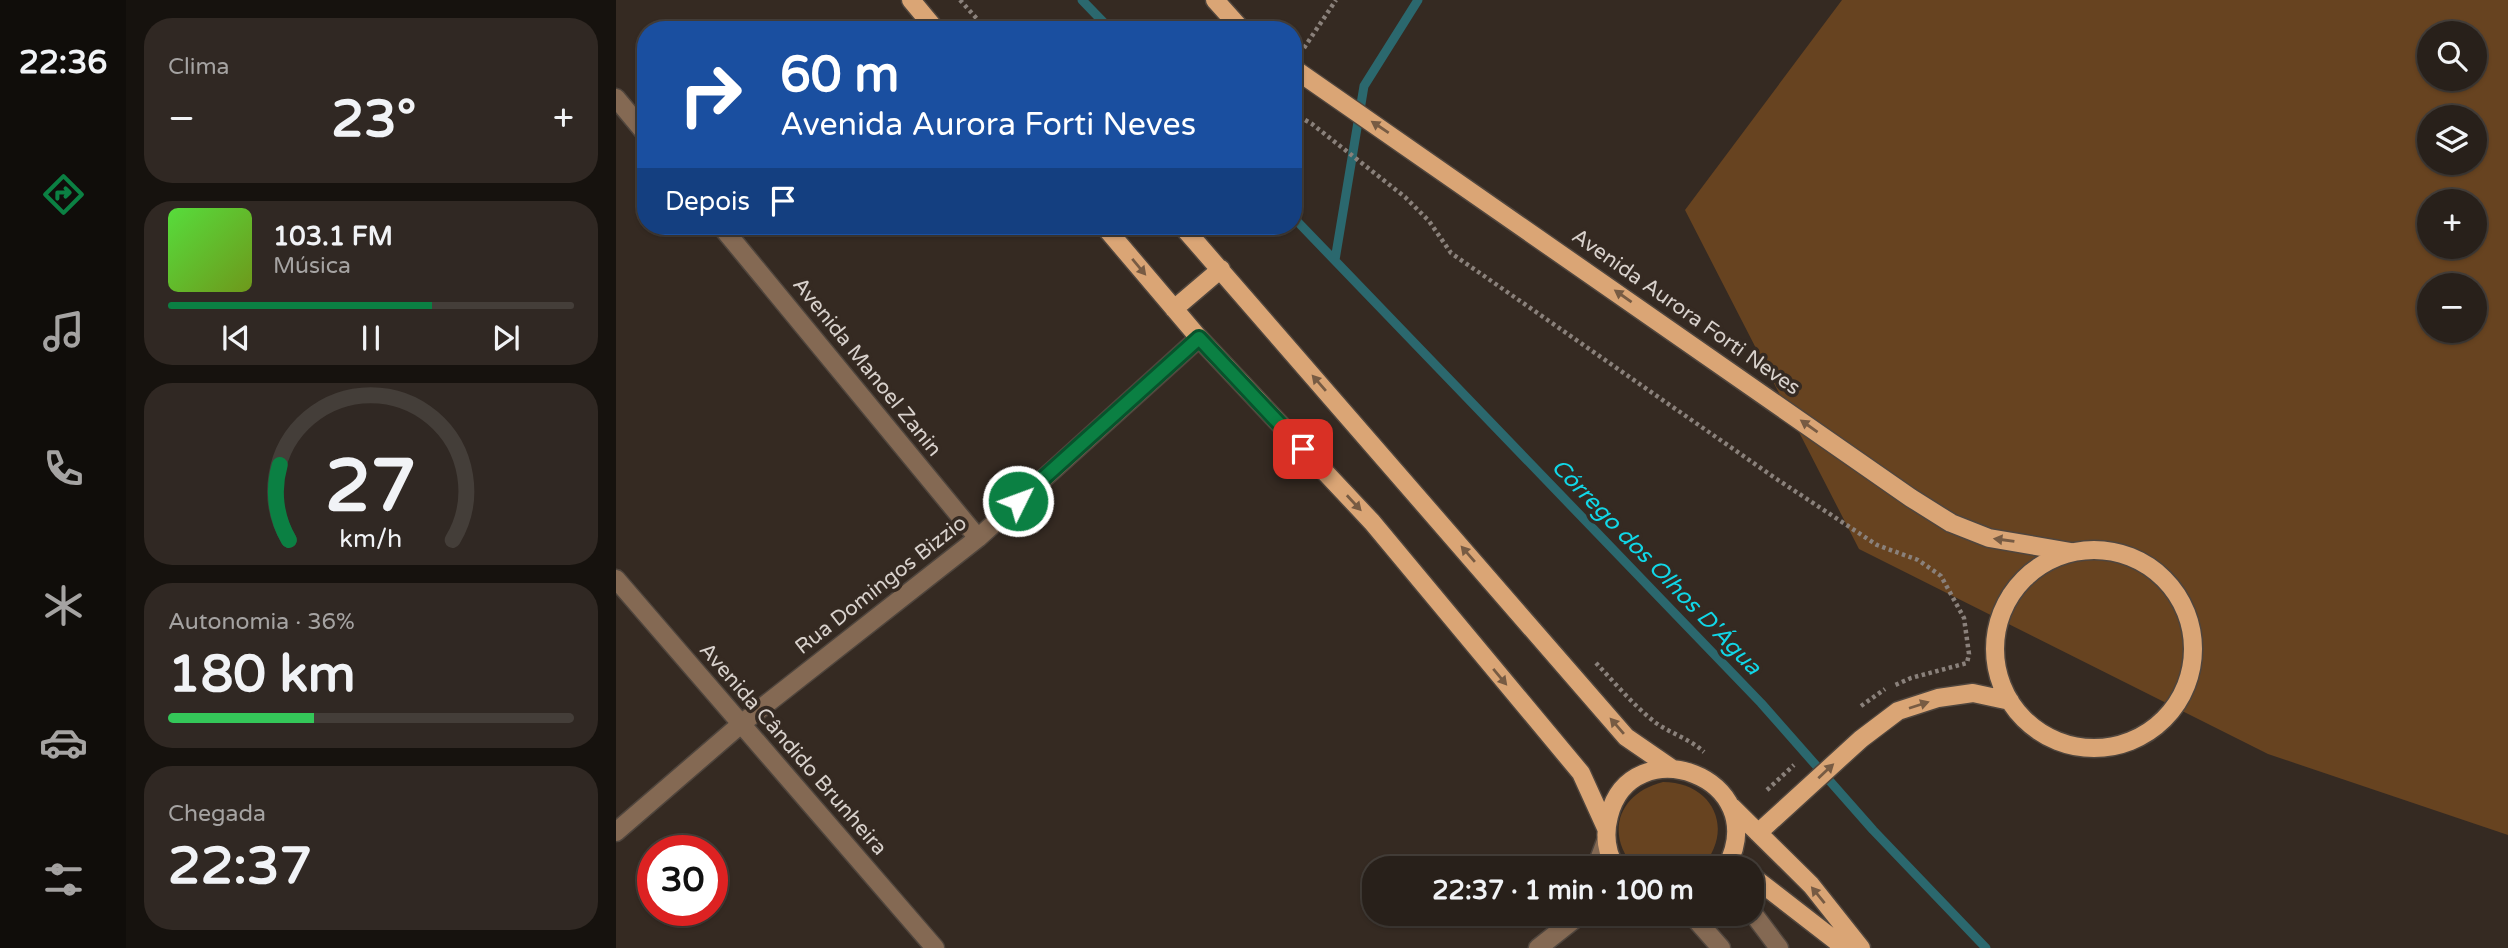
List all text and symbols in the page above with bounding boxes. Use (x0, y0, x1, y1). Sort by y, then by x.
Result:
map controls (2417, 21, 2487, 343)
button: search (2417, 21, 2487, 91)
text: 22:36 (19, 44, 107, 82)
text: 60 m (780, 46, 899, 105)
icon: right (665, 49, 756, 140)
text: Clima (168, 53, 229, 81)
text: 23° (331, 88, 416, 151)
text: − (168, 96, 195, 142)
text: + (553, 96, 574, 142)
button: layers (2417, 105, 2487, 175)
text: Avenida Aurora Forti Neves (780, 106, 1196, 144)
one-way arrow (1370, 121, 1390, 134)
icon: directions (39, 170, 88, 219)
icon: arrive (764, 182, 802, 220)
text: Depois (665, 186, 750, 217)
button: + (2417, 189, 2487, 259)
text: 103.1 FM (273, 221, 393, 252)
street label: Avenida Aurora Forti Neves (1567, 223, 1805, 401)
text: Música (273, 252, 351, 280)
one-way arrow (1131, 259, 1146, 276)
street label: Avenida Manoel Zanin (787, 273, 947, 461)
button: − (2417, 273, 2487, 343)
one-way arrow (1614, 289, 1632, 303)
icon: music (39, 307, 88, 356)
icon: previous (217, 319, 255, 357)
icon: pause (352, 319, 390, 357)
icon: next (487, 319, 525, 357)
one-way arrow (1312, 374, 1327, 391)
pin (1273, 419, 1333, 479)
one-way arrow (1800, 419, 1818, 433)
icon: arrive (1284, 430, 1322, 468)
text: 27 (325, 443, 417, 531)
icon: phone (39, 444, 88, 493)
water label: Córrego dos Olhos D'Água (1545, 453, 1767, 682)
position arrow (981, 464, 1055, 538)
one-way arrow (1345, 494, 1361, 511)
street label: Rua Domingos Bizzio (790, 510, 972, 660)
text: km/h (340, 524, 402, 554)
one-way arrow (1993, 534, 2015, 545)
one-way arrow (1461, 546, 1476, 563)
icon: climate (39, 581, 88, 630)
text: Autonomia · 36% (168, 608, 355, 636)
street label: Avenida Cândido Brunheira (694, 638, 892, 860)
text: 180 km (168, 643, 356, 706)
one-way arrow (1493, 667, 1508, 685)
one-way arrow (1909, 699, 1930, 709)
icon: car (39, 718, 88, 767)
one-way arrow (1610, 718, 1625, 735)
one-way arrow (1817, 764, 1834, 780)
text: Chegada (168, 800, 266, 828)
text: 22:37 (168, 835, 312, 898)
speed limit sign: 30 (637, 835, 728, 926)
icon: filters (39, 855, 88, 904)
text: 22:37 · 1 min · 100 m (1432, 875, 1694, 906)
one-way arrow (1811, 886, 1826, 904)

